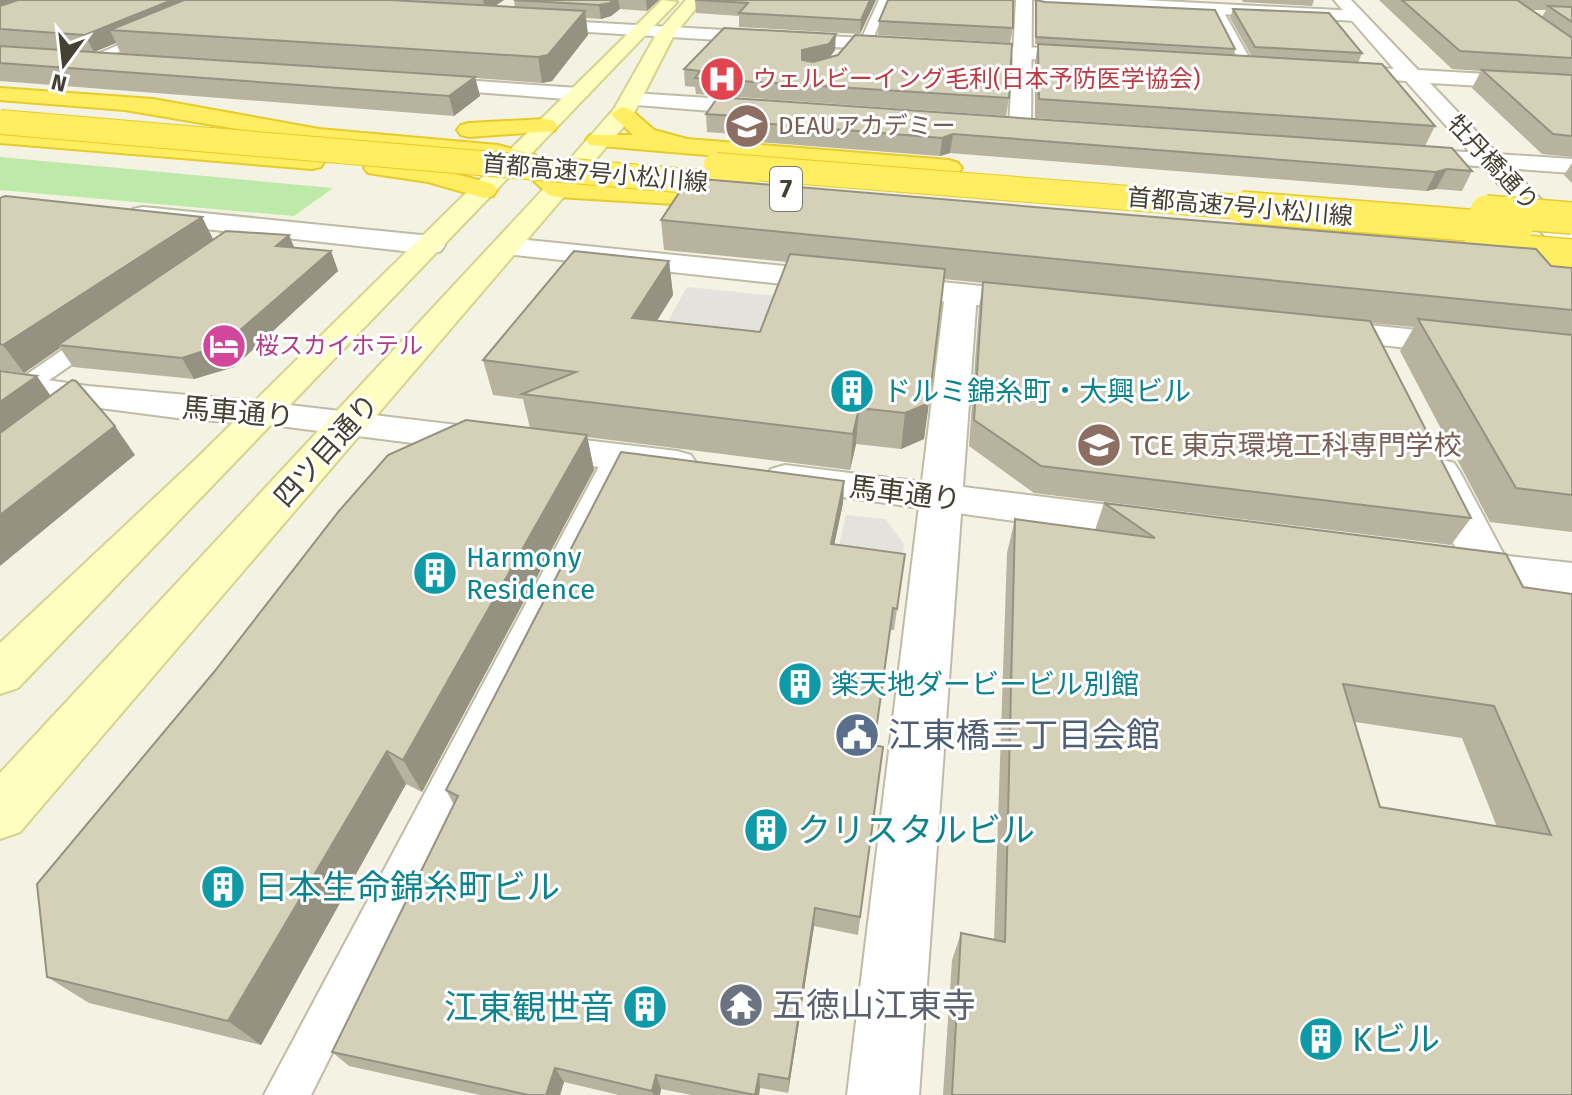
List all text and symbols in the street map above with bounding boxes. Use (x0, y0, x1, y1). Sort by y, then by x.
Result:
north arrow (24, 24, 104, 104)
hospital icon: ウェルビーイング毛利(日本予防医学協会) (698, 55, 746, 103)
place label: ウェルビーイング毛利(日本予防医学協会) (753, 65, 1201, 93)
text: N (48, 68, 69, 98)
school or university icon: DEAUアカデミー (723, 102, 771, 150)
street label: 牡丹橋通り (1442, 110, 1544, 216)
place label: DEAUアカデミー (778, 112, 956, 140)
street label: 首都高速7号小松川線 (481, 149, 709, 197)
road number: 7 (770, 167, 802, 211)
street label: 首都高速7号小松川線 (1126, 183, 1354, 231)
hotel icon: 桜スカイホテル (200, 322, 248, 370)
place label: 桜スカイホテル (255, 332, 423, 360)
building icon: ドルミ錦糸町・大興ビル (828, 367, 876, 415)
place label: ドルミ錦糸町・大興ビル (883, 375, 1191, 408)
street label: 四ツ目通り (267, 387, 385, 513)
street label: 馬車通り (181, 391, 295, 434)
school or university icon: TCE 東京環境工科専門学校 (1075, 421, 1123, 469)
place label: TCE 東京環境工科専門学校 (1130, 429, 1462, 462)
street label: 馬車通り (847, 470, 963, 517)
place label: Harmony Residence (466, 541, 595, 606)
building icon: Harmony Residence (411, 549, 459, 597)
building icon: 楽天地ダービービル別館 (776, 660, 824, 708)
place label: 楽天地ダービービル別館 (831, 668, 1139, 701)
public building icon: 江東橋三丁目会館 (833, 711, 881, 759)
place label: 江東橋三丁目会館 (888, 715, 1160, 756)
building icon: クリスタルビル (742, 806, 790, 854)
place label: クリスタルビル (797, 810, 1035, 851)
building icon: 日本生命錦糸町ビル (199, 863, 247, 911)
place label: 日本生命錦糸町ビル (254, 867, 560, 908)
temple icon: 五徳山江東寺 (717, 981, 765, 1029)
building icon: 江東観世音 (621, 983, 669, 1031)
place label: 五徳山江東寺 (772, 985, 976, 1026)
place label: 江東観世音 (444, 987, 614, 1028)
building icon: Kビル (1297, 1015, 1345, 1063)
place label: Kビル (1352, 1019, 1440, 1060)

